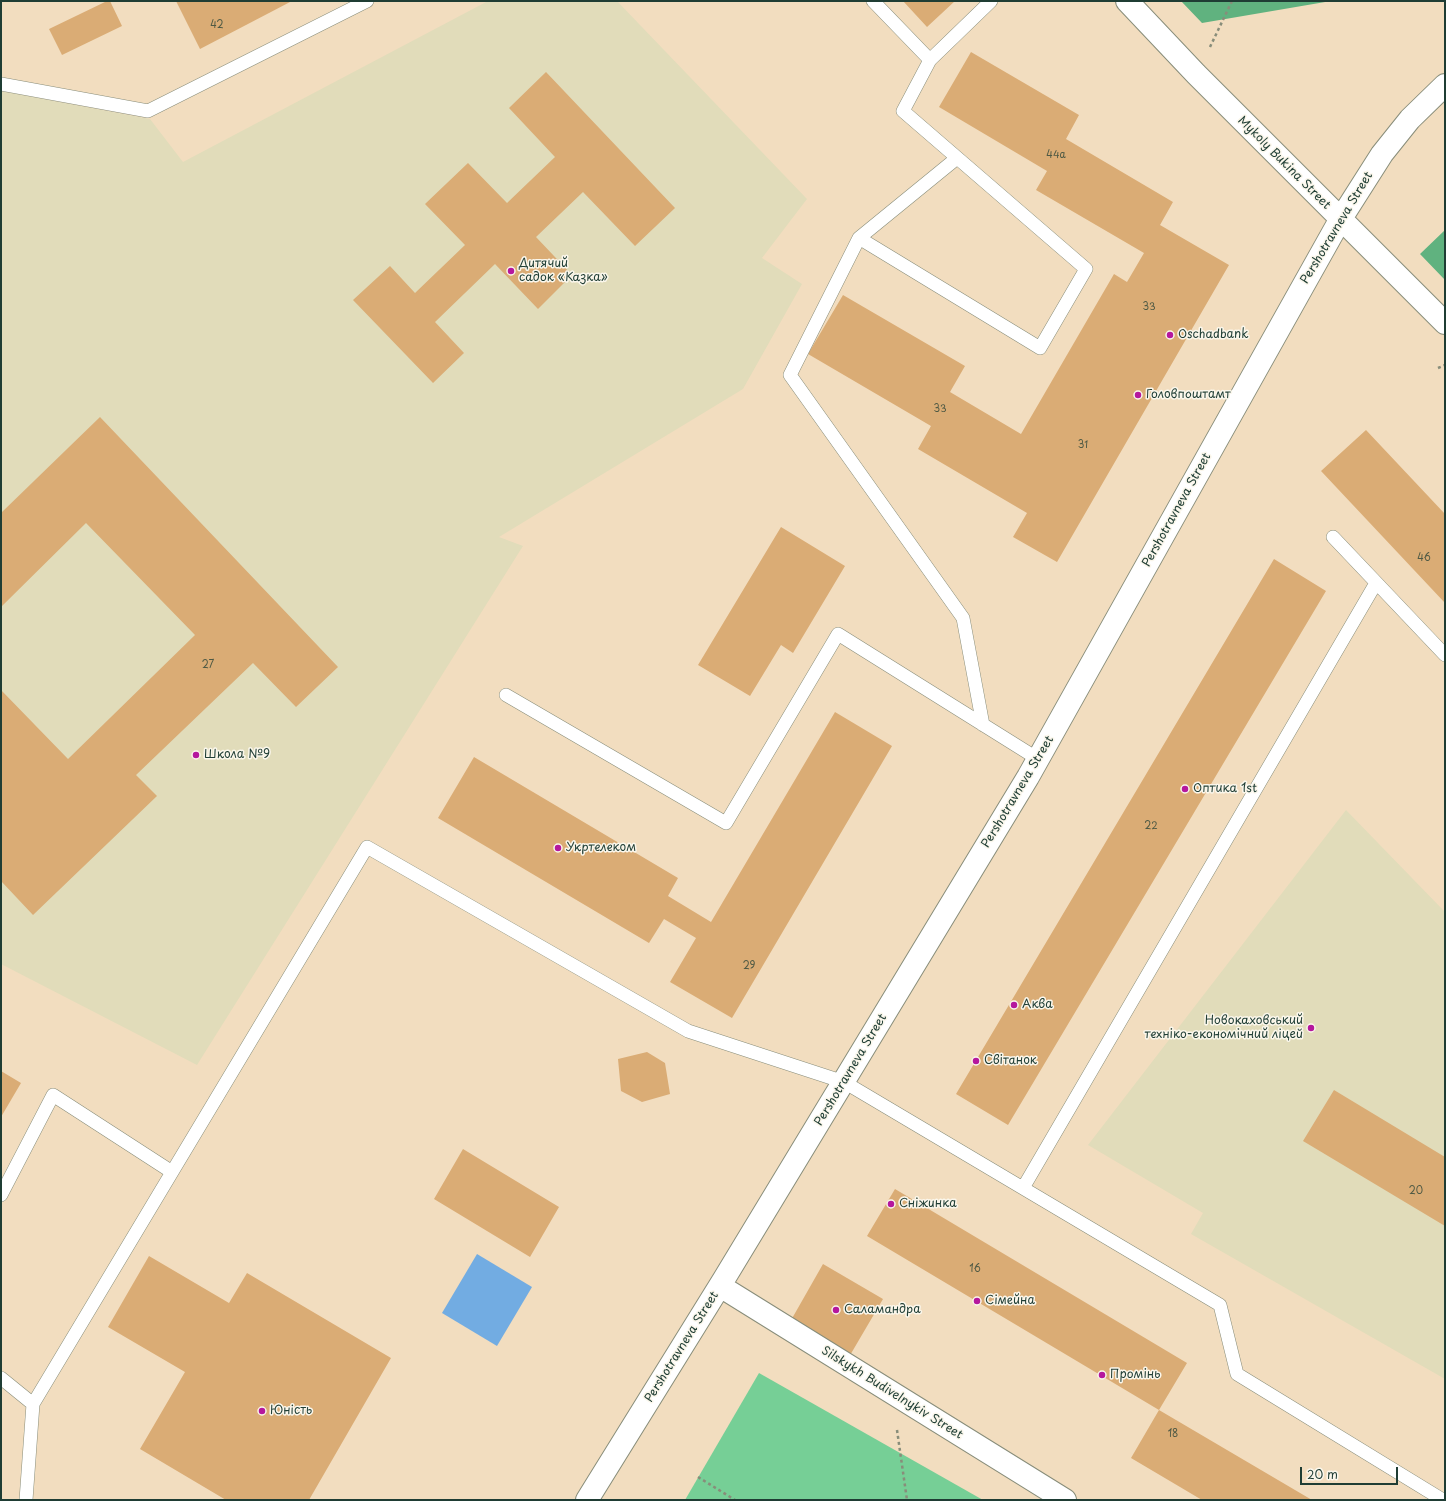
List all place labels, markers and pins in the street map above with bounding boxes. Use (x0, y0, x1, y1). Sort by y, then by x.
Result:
place label: Дитячий садок «Казка» (519, 257, 608, 285)
marker: Дитячий садок «Казка» (506, 266, 516, 276)
place label: Oschadbank (1178, 328, 1249, 342)
marker: Oschadbank (1165, 330, 1175, 340)
place label: Головпоштамт (1146, 388, 1231, 402)
marker: Головпоштамт (1133, 390, 1143, 400)
place label: Школа №9 (204, 748, 270, 762)
marker: Школа №9 (191, 750, 201, 760)
place label: Оптика 1st (1193, 782, 1257, 796)
marker: Оптика 1st (1180, 784, 1190, 794)
place label: Укртелеком (566, 841, 636, 855)
marker: Укртелеком (553, 843, 563, 853)
place label: Аква (1022, 998, 1053, 1012)
marker: Аква (1009, 1000, 1019, 1010)
place label: Новокаховський техніко-економічний ліцей (1144, 1014, 1303, 1042)
marker: Новокаховський техніко-економічний ліцей (1306, 1023, 1316, 1033)
place label: Свiтанок (984, 1054, 1037, 1068)
marker: Свiтанок (971, 1056, 981, 1066)
place label: Сніжинка (899, 1197, 957, 1211)
marker: Сніжинка (886, 1199, 896, 1209)
place label: Сімейна (985, 1294, 1035, 1308)
marker: Сімейна (972, 1296, 982, 1306)
place label: Саламандра (844, 1303, 921, 1317)
marker: Саламандра (831, 1305, 841, 1315)
place label: Промiнь (1110, 1368, 1160, 1382)
marker: Промiнь (1097, 1370, 1107, 1380)
place label: Юність (270, 1404, 312, 1418)
marker: Юність (257, 1406, 267, 1416)

